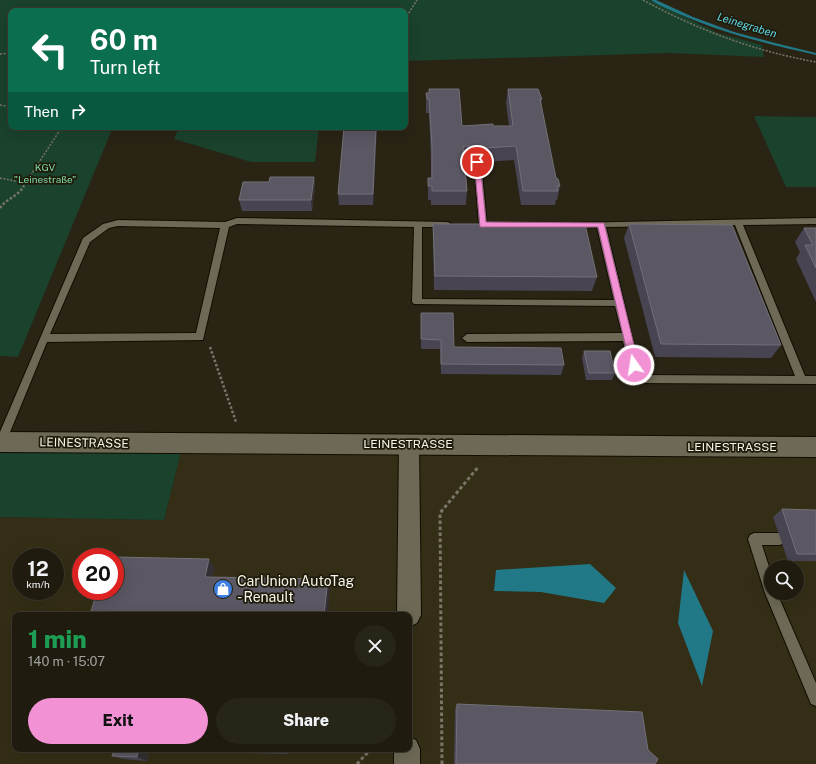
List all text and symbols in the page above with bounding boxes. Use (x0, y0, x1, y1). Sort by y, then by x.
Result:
water label: Leinegraben (716, 10, 778, 40)
text: 60 m (90, 23, 158, 56)
icon: left (24, 24, 76, 76)
text: Turn left (90, 57, 160, 78)
icon: right (67, 100, 89, 122)
text: Then (24, 103, 59, 120)
pin (460, 145, 494, 179)
icon: arrive (466, 151, 488, 173)
park label: KGV "Leinestraße" (14, 161, 76, 185)
position arrow (613, 344, 655, 386)
street label: LEINESTRASSE (39, 435, 129, 451)
street label: LEINESTRASSE (363, 437, 453, 451)
street label: LEINESTRASSE (687, 440, 777, 454)
speed limit sign: 20 (72, 548, 124, 600)
text: 12 (27, 557, 49, 581)
map controls (764, 560, 804, 600)
button: search (764, 560, 804, 600)
place label: CarUnion AutoTag - Renault (237, 573, 355, 605)
text: km/h (26, 578, 50, 590)
shop icon: CarUnion AutoTag - Renault (212, 578, 234, 600)
text: 1 min (28, 625, 87, 653)
button: close (354, 625, 396, 667)
text: 140 m · 15:07 (28, 654, 105, 669)
button: Exit (28, 698, 208, 744)
button: Share (216, 698, 396, 744)

